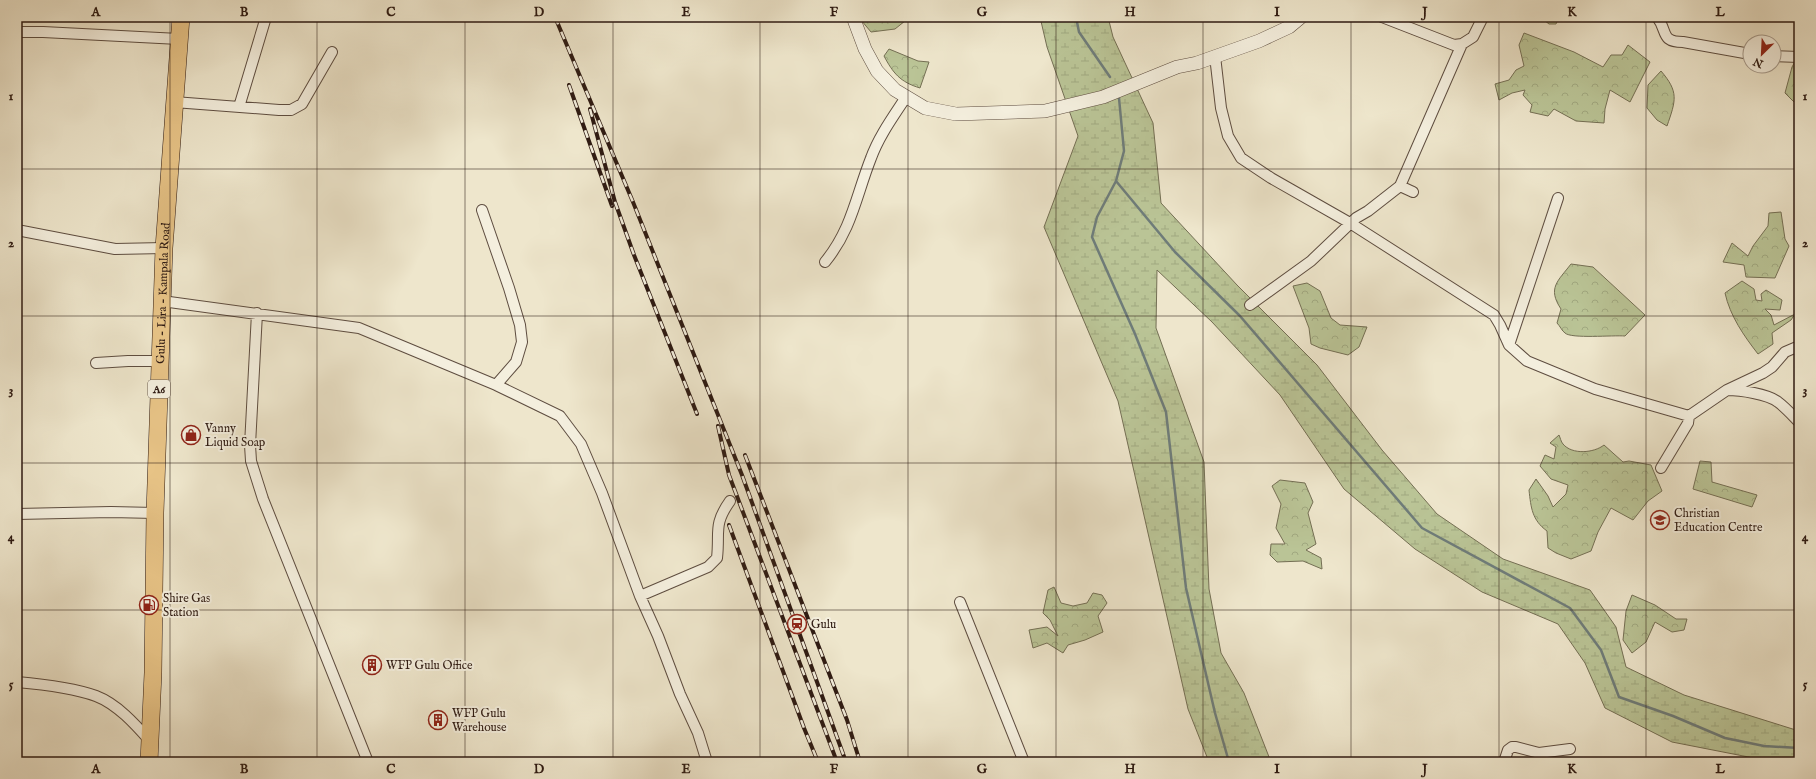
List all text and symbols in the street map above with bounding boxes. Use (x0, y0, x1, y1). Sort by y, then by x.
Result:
text: A (91, 4, 102, 21)
text: B (240, 4, 249, 21)
text: C (386, 4, 396, 21)
text: D (534, 4, 545, 21)
text: E (681, 4, 691, 21)
text: F (830, 4, 839, 21)
text: G (977, 4, 988, 21)
text: H (1124, 4, 1136, 21)
text: I (1274, 4, 1280, 21)
text: J (1420, 4, 1428, 21)
text: K (1567, 4, 1577, 21)
text: L (1714, 4, 1725, 21)
north arrow (1742, 34, 1782, 74)
text: N (1751, 54, 1766, 71)
text: 1 (9, 88, 14, 105)
text: 1 (1803, 88, 1808, 105)
street label: Gulu - Lira - Kampala Road (153, 222, 174, 364)
text: 2 (8, 235, 14, 252)
text: 2 (1802, 235, 1808, 252)
road number: A6 (148, 380, 170, 398)
text: 3 (9, 382, 14, 399)
text: 3 (1803, 382, 1808, 399)
place label: Vanny Liquid Soap (204, 421, 266, 451)
shop icon: Vanny Liquid Soap (180, 424, 202, 446)
place label: Christian Education Centre (1674, 506, 1763, 535)
school or university icon: Christian Education Centre (1649, 509, 1671, 531)
text: 4 (8, 529, 15, 546)
text: 4 (1802, 529, 1809, 546)
place label: Shire Gas Station (163, 591, 210, 620)
fuel station icon: Shire Gas Station (138, 594, 160, 616)
station icon: Gulu (786, 613, 808, 635)
place label: Gulu (811, 617, 836, 632)
building icon: WFP Gulu Office (361, 654, 383, 676)
place label: WFP Gulu Office (386, 658, 473, 673)
text: 5 (9, 676, 14, 693)
text: 5 (1803, 676, 1808, 693)
place label: WFP Gulu Warehouse (452, 706, 507, 735)
building icon: WFP Gulu Warehouse (427, 709, 449, 731)
text: A (91, 761, 102, 778)
text: B (240, 761, 249, 778)
text: C (386, 761, 396, 778)
text: D (534, 761, 545, 778)
text: E (681, 761, 691, 778)
text: F (830, 761, 839, 778)
text: G (977, 761, 988, 778)
text: H (1124, 761, 1136, 778)
text: I (1274, 761, 1280, 778)
text: J (1420, 761, 1428, 778)
text: K (1567, 761, 1577, 778)
text: L (1714, 761, 1725, 778)

